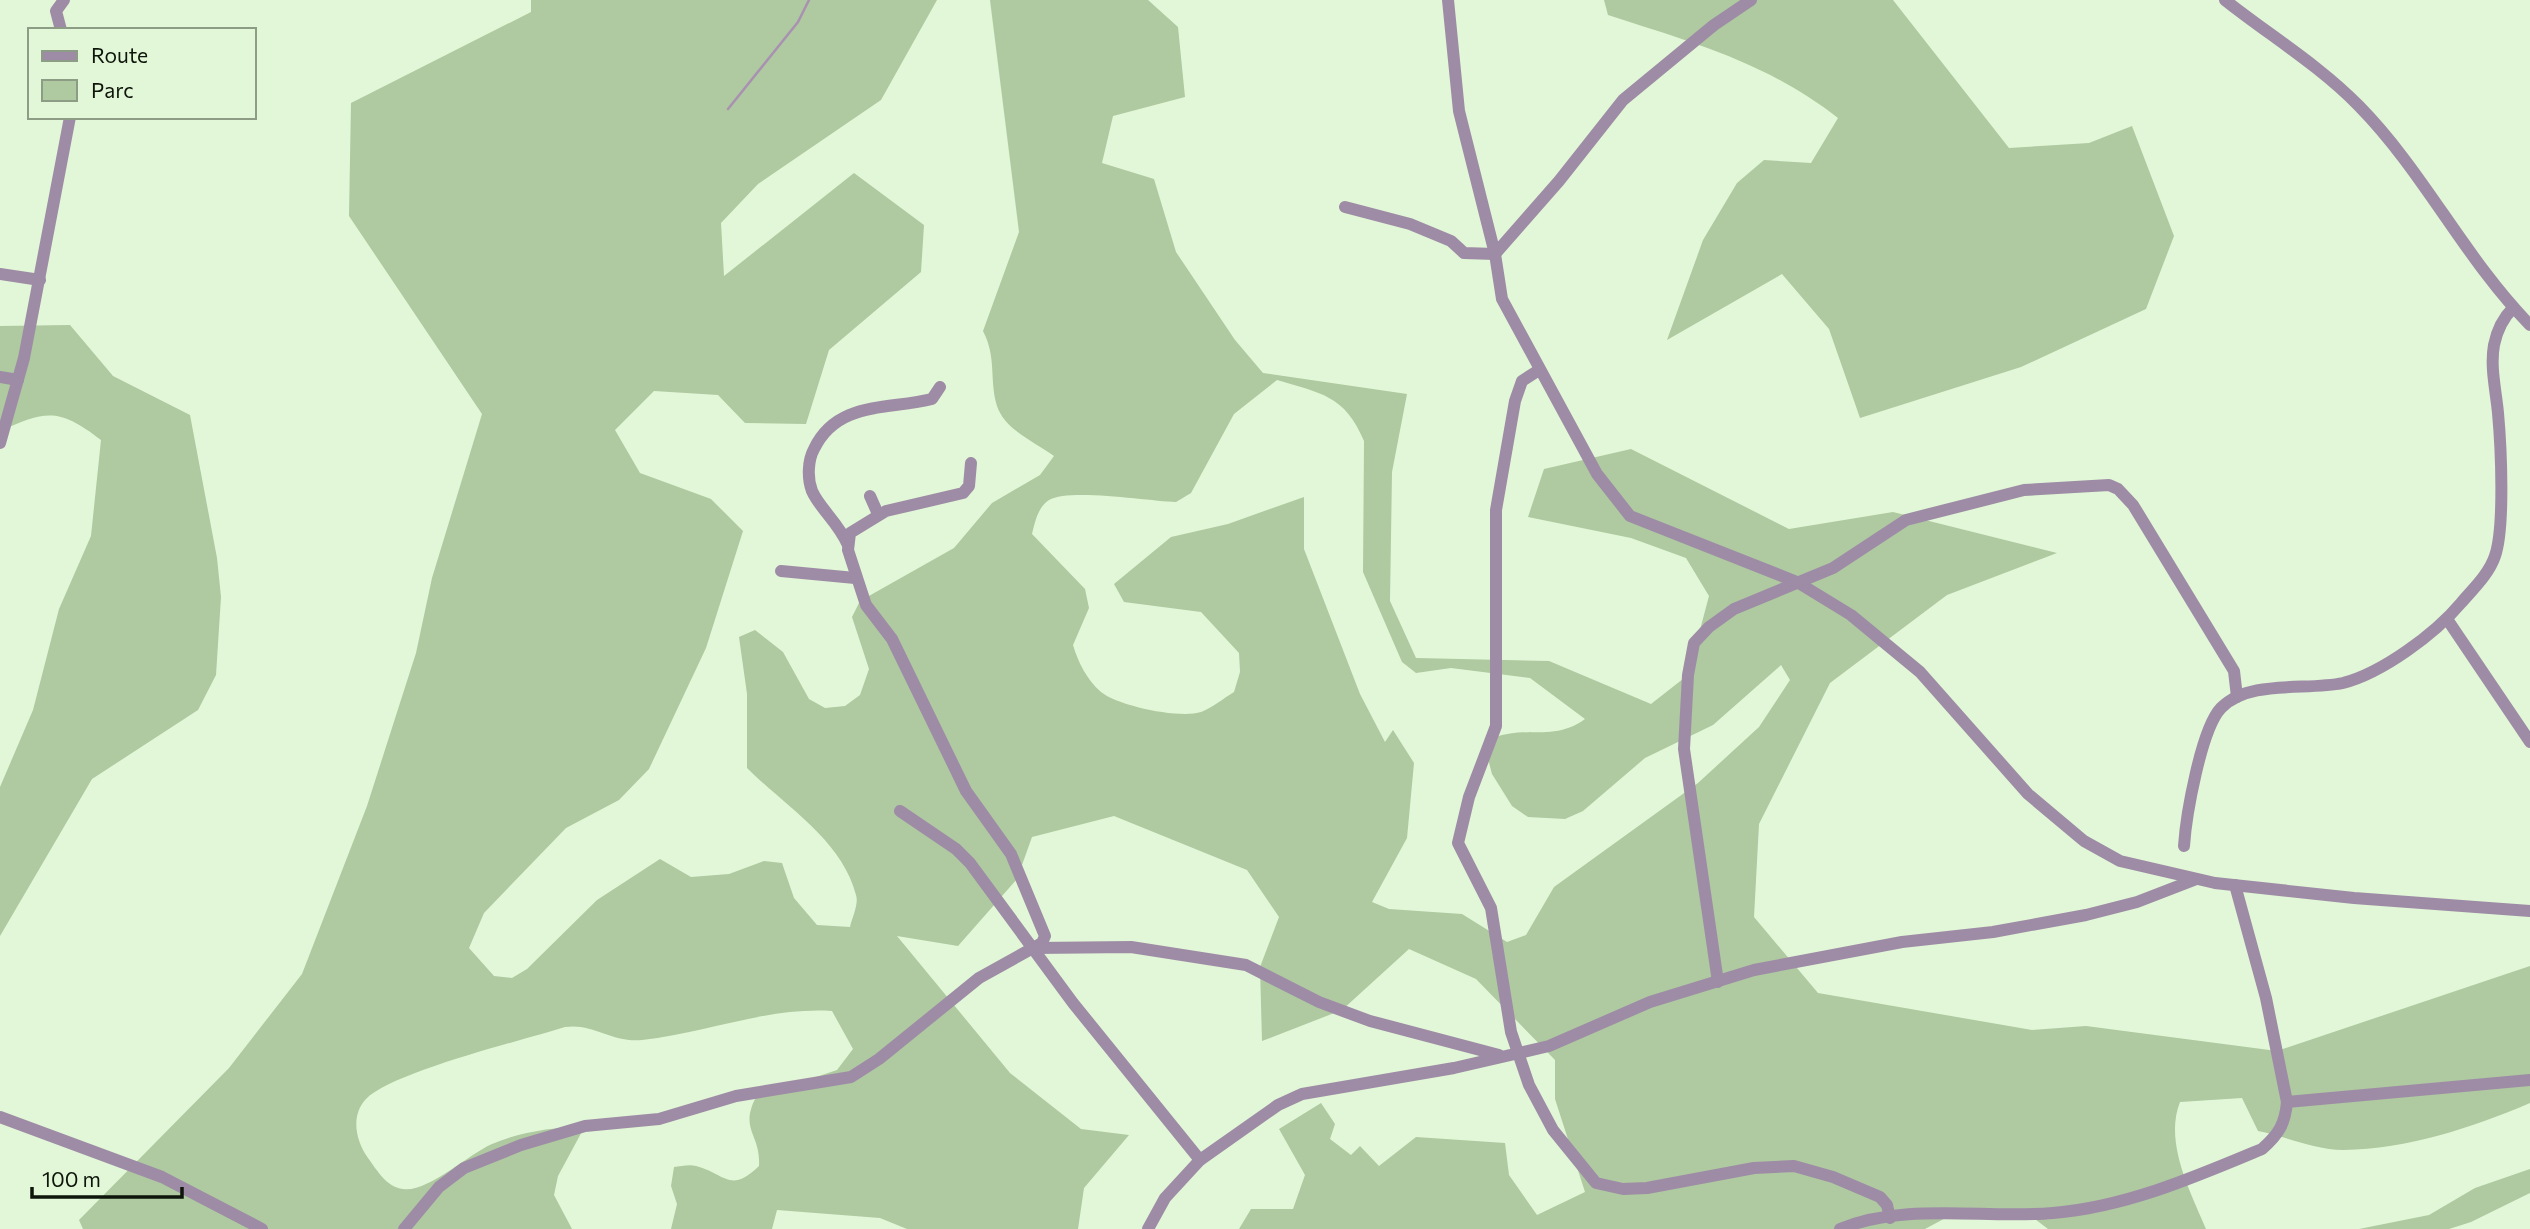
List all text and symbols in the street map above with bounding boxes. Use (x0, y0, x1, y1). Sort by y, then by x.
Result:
legend (28, 28, 256, 119)
text: Route (91, 42, 148, 67)
text: Parc (91, 77, 134, 102)
scale bar (32, 1156, 182, 1200)
text: 100 m (42, 1166, 101, 1191)

